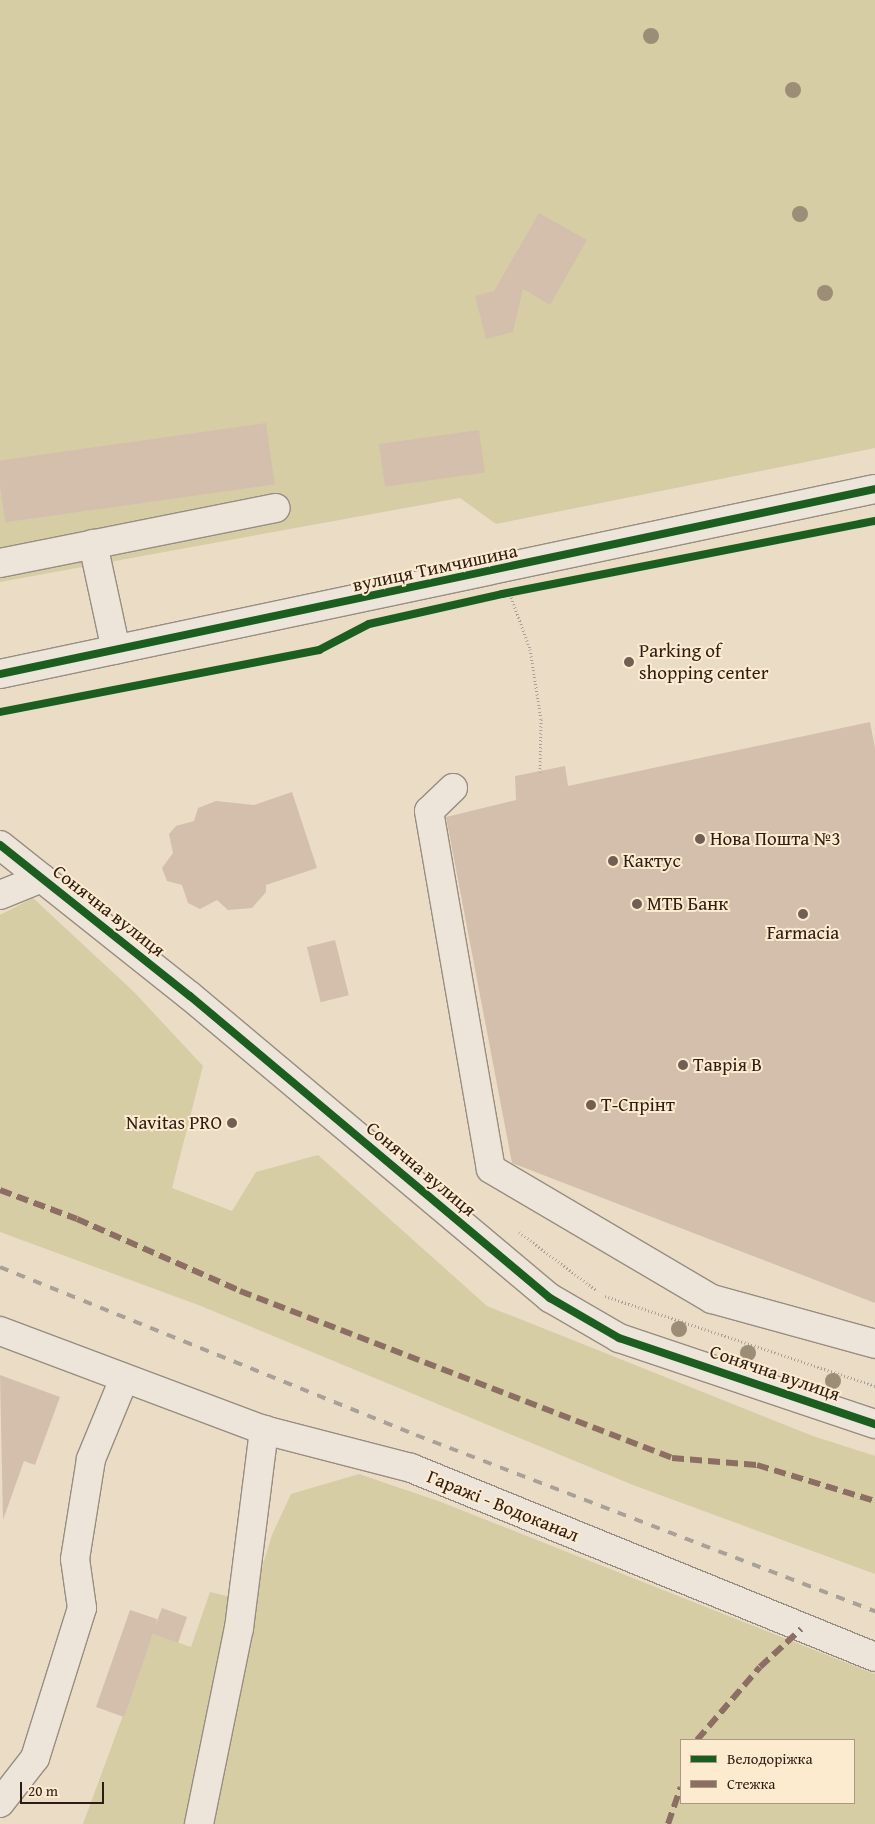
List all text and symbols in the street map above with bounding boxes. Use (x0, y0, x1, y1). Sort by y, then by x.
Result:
street label: вулиця Тимчишина (350, 539, 520, 597)
place label: Parking of shopping center (639, 640, 769, 684)
marker: Parking of shopping center (623, 656, 635, 668)
place label: Нова Пошта №3 (710, 828, 841, 850)
marker: Нова Пошта №3 (694, 833, 706, 845)
place label: Кактус (623, 850, 681, 872)
marker: Кактус (607, 855, 619, 867)
street label: Сонячна вулиця (48, 860, 170, 962)
place label: МТБ Банк (647, 893, 728, 915)
marker: МТБ Банк (631, 898, 643, 910)
marker: Farmacia (797, 908, 809, 920)
place label: Farmacia (767, 922, 839, 944)
place label: Таврія В (693, 1054, 762, 1076)
marker: Таврія В (677, 1059, 689, 1071)
place label: Т-Спрінт (601, 1094, 675, 1116)
marker: Т-Спрінт (585, 1099, 597, 1111)
place label: Navitas PRO (126, 1112, 222, 1134)
street label: Сонячна вулиця (362, 1116, 480, 1222)
marker: Navitas PRO (226, 1117, 238, 1129)
street label: Сонячна вулиця (707, 1340, 843, 1406)
street label: Гаражі - Водоканал (424, 1465, 582, 1547)
legend (680, 1739, 855, 1804)
text: Велодоріжка (727, 1748, 813, 1769)
scale bar (22, 1772, 106, 1804)
text: Стежка (727, 1773, 775, 1794)
text: 20 m (28, 1780, 58, 1801)

